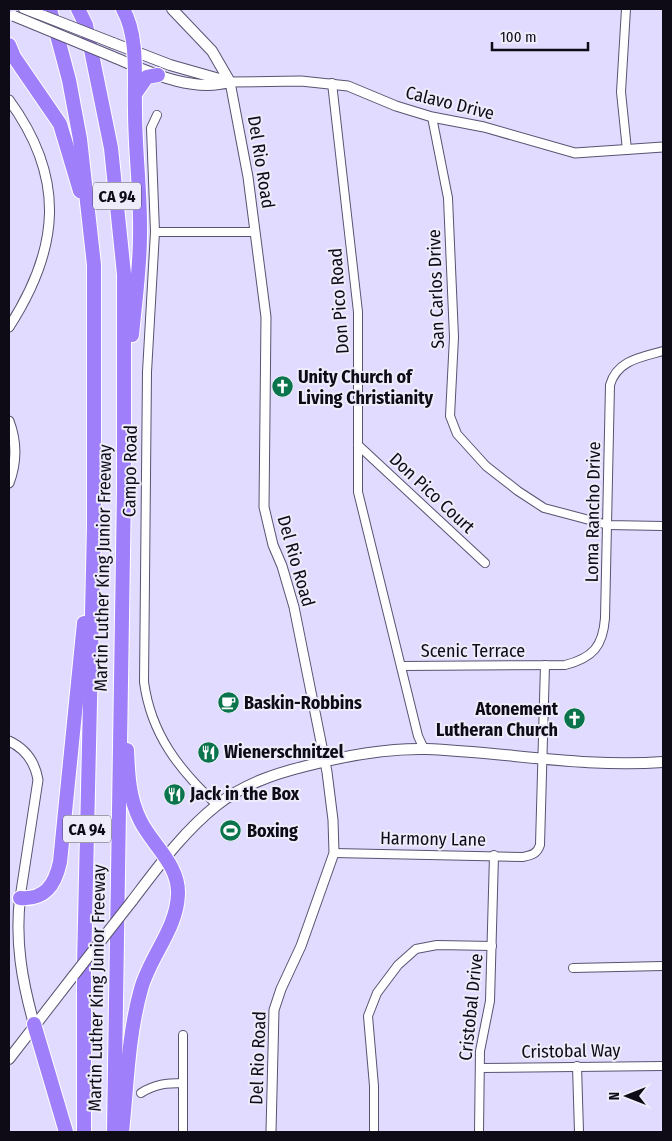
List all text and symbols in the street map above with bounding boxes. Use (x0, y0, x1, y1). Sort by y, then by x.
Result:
scale bar (492, 20, 588, 52)
text: 100 m (500, 28, 537, 46)
street label: Calavo Drive (403, 81, 497, 125)
street label: Del Rio Road (243, 114, 279, 210)
road number: CA 94 (93, 182, 141, 210)
street label: San Carlos Drive (423, 229, 449, 349)
street label: Don Pico Road (324, 247, 354, 355)
place label: Unity Church of Living Christianity (298, 366, 433, 409)
church icon: Unity Church of Living Christianity (270, 375, 294, 399)
street label: Campo Road (118, 425, 142, 517)
street label: Loma Rancho Drive (581, 441, 605, 583)
street label: Martin Luther King Junior Freeway (90, 444, 116, 692)
street label: Don Pico Court (385, 448, 479, 538)
street label: Del Rio Road (273, 513, 319, 609)
street label: Scenic Terrace (421, 640, 525, 662)
cafe icon: Baskin-Robbins (216, 691, 240, 715)
place label: Baskin-Robbins (244, 692, 362, 714)
place label: Atonement Lutheran Church (436, 698, 559, 741)
church icon: Atonement Lutheran Church (562, 707, 586, 731)
restaurant icon: Wienerschnitzel (196, 740, 220, 764)
place label: Wienerschnitzel (224, 741, 344, 763)
restaurant icon: Jack in the Box (162, 782, 186, 806)
place label: Jack in the Box (189, 783, 300, 805)
road number: CA 94 (63, 816, 111, 842)
sports icon: Boxing (219, 819, 243, 843)
place label: Boxing (247, 820, 298, 842)
street label: Harmony Lane (380, 827, 486, 851)
street label: Martin Luther King Junior Freeway (84, 864, 110, 1112)
street label: Cristobal Drive (454, 952, 488, 1062)
street label: Del Rio Road (245, 1011, 271, 1105)
street label: Cristobal Way (521, 1039, 621, 1063)
north arrow (602, 1071, 652, 1121)
text: N (606, 1092, 623, 1100)

